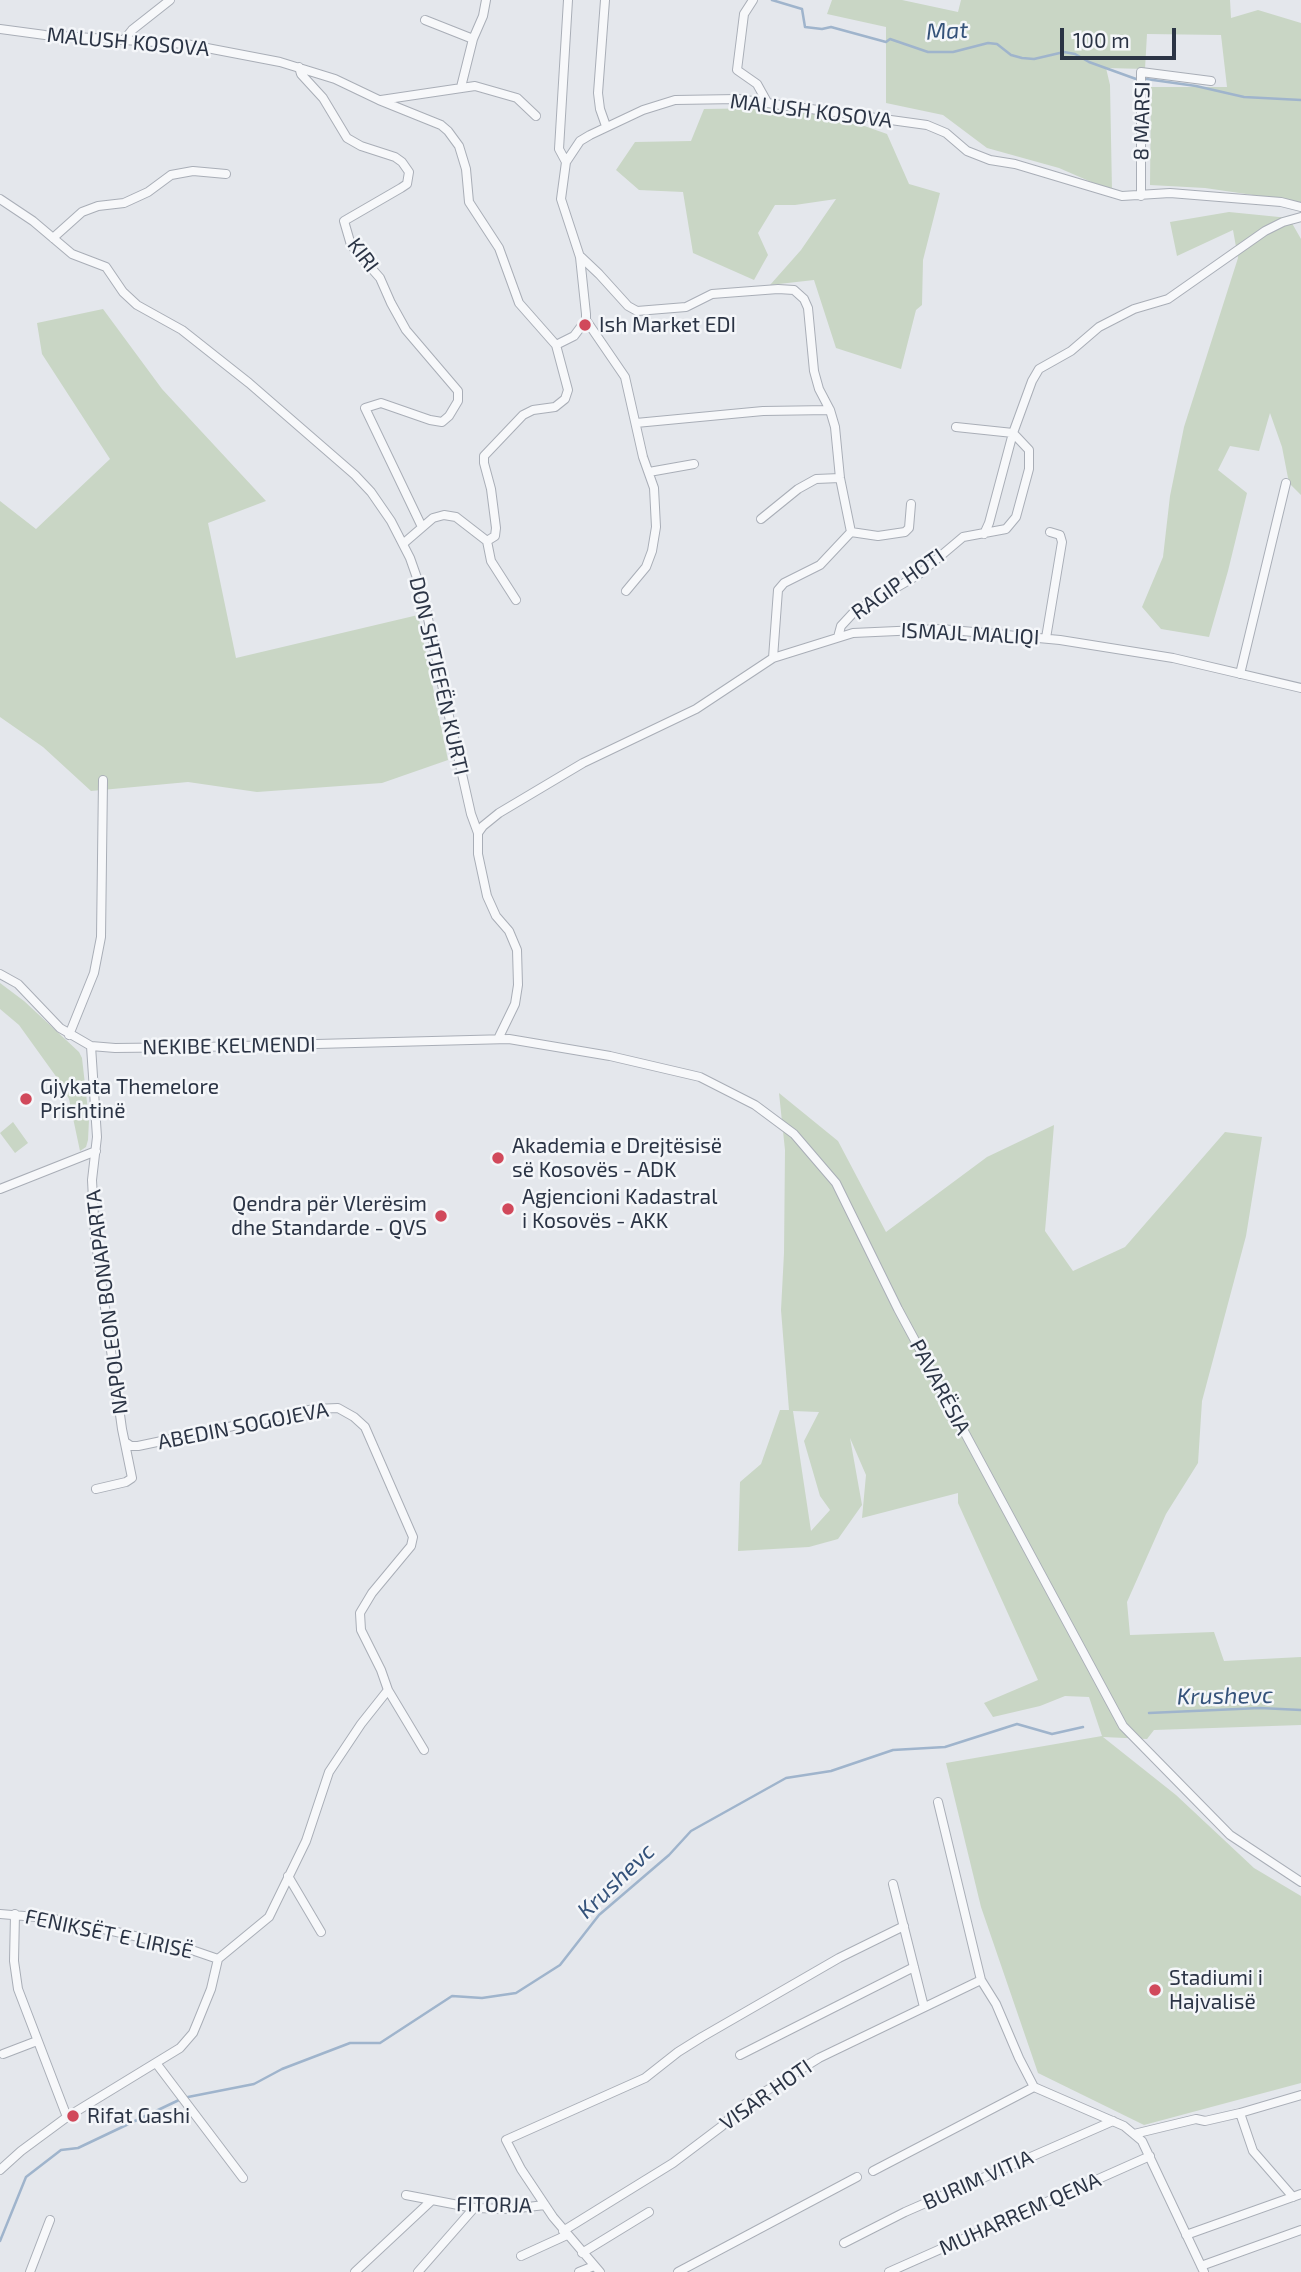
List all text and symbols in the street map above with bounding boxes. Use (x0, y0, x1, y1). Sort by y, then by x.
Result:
scale bar (1063, 14, 1178, 58)
water label: Mat (925, 16, 969, 46)
street label: MALUSH KOSOVA (46, 22, 210, 62)
text: 100 m (1073, 27, 1130, 52)
street label: 8 MARSI (1129, 81, 1155, 161)
street label: MALUSH KOSOVA (728, 89, 894, 133)
street label: KIRI (342, 233, 384, 277)
place label: Ish Market EDI (599, 312, 736, 338)
marker: Ish Market EDI (577, 317, 593, 333)
street label: RAGIP HOTI (847, 543, 949, 625)
street label: DON SHTJEFËN KURTI (404, 574, 474, 778)
street label: ISMAJL MALIQI (900, 618, 1040, 650)
street label: NEKIBE KELMENDI (142, 1032, 316, 1060)
place label: Gjykata Themelore Prishtinë (40, 1074, 219, 1124)
marker: Gjykata Themelore Prishtinë (18, 1091, 34, 1107)
place label: Akademia e Drejtësisë së Kosovës - ADK (512, 1133, 722, 1183)
marker: Akademia e Drejtësisë së Kosovës - ADK (490, 1150, 506, 1166)
place label: Agjencioni Kadastral i Kosovës - AKK (522, 1184, 717, 1234)
street label: NAPOLEON BONAPARTA (81, 1188, 133, 1416)
place label: Qendra për Vlerësim dhe Standarde - QVS (231, 1191, 427, 1241)
marker: Agjencioni Kadastral i Kosovës - AKK (500, 1201, 516, 1217)
marker: Qendra për Vlerësim dhe Standarde - QVS (433, 1208, 449, 1224)
street label: PAVARËSIA (904, 1335, 976, 1439)
street label: ABEDIN SOGOJEVA (155, 1397, 331, 1455)
water label: Krushevc (1177, 1681, 1273, 1711)
water label: Krushevc (572, 1838, 660, 1924)
street label: FENIKSËT E LIRISË (23, 1904, 195, 1964)
place label: Stadiumi i Hajvalisë (1169, 1965, 1263, 2015)
marker: Stadiumi i Hajvalisë (1147, 1982, 1163, 1998)
street label: VISAR HOTI (715, 2054, 817, 2136)
place label: Rifat Gashi (87, 2103, 190, 2129)
marker: Rifat Gashi (65, 2108, 81, 2124)
street label: BURIM VITIA (919, 2145, 1037, 2215)
street label: MUHARREM QENA (935, 2167, 1105, 2261)
street label: FITORJA (456, 2192, 532, 2218)

